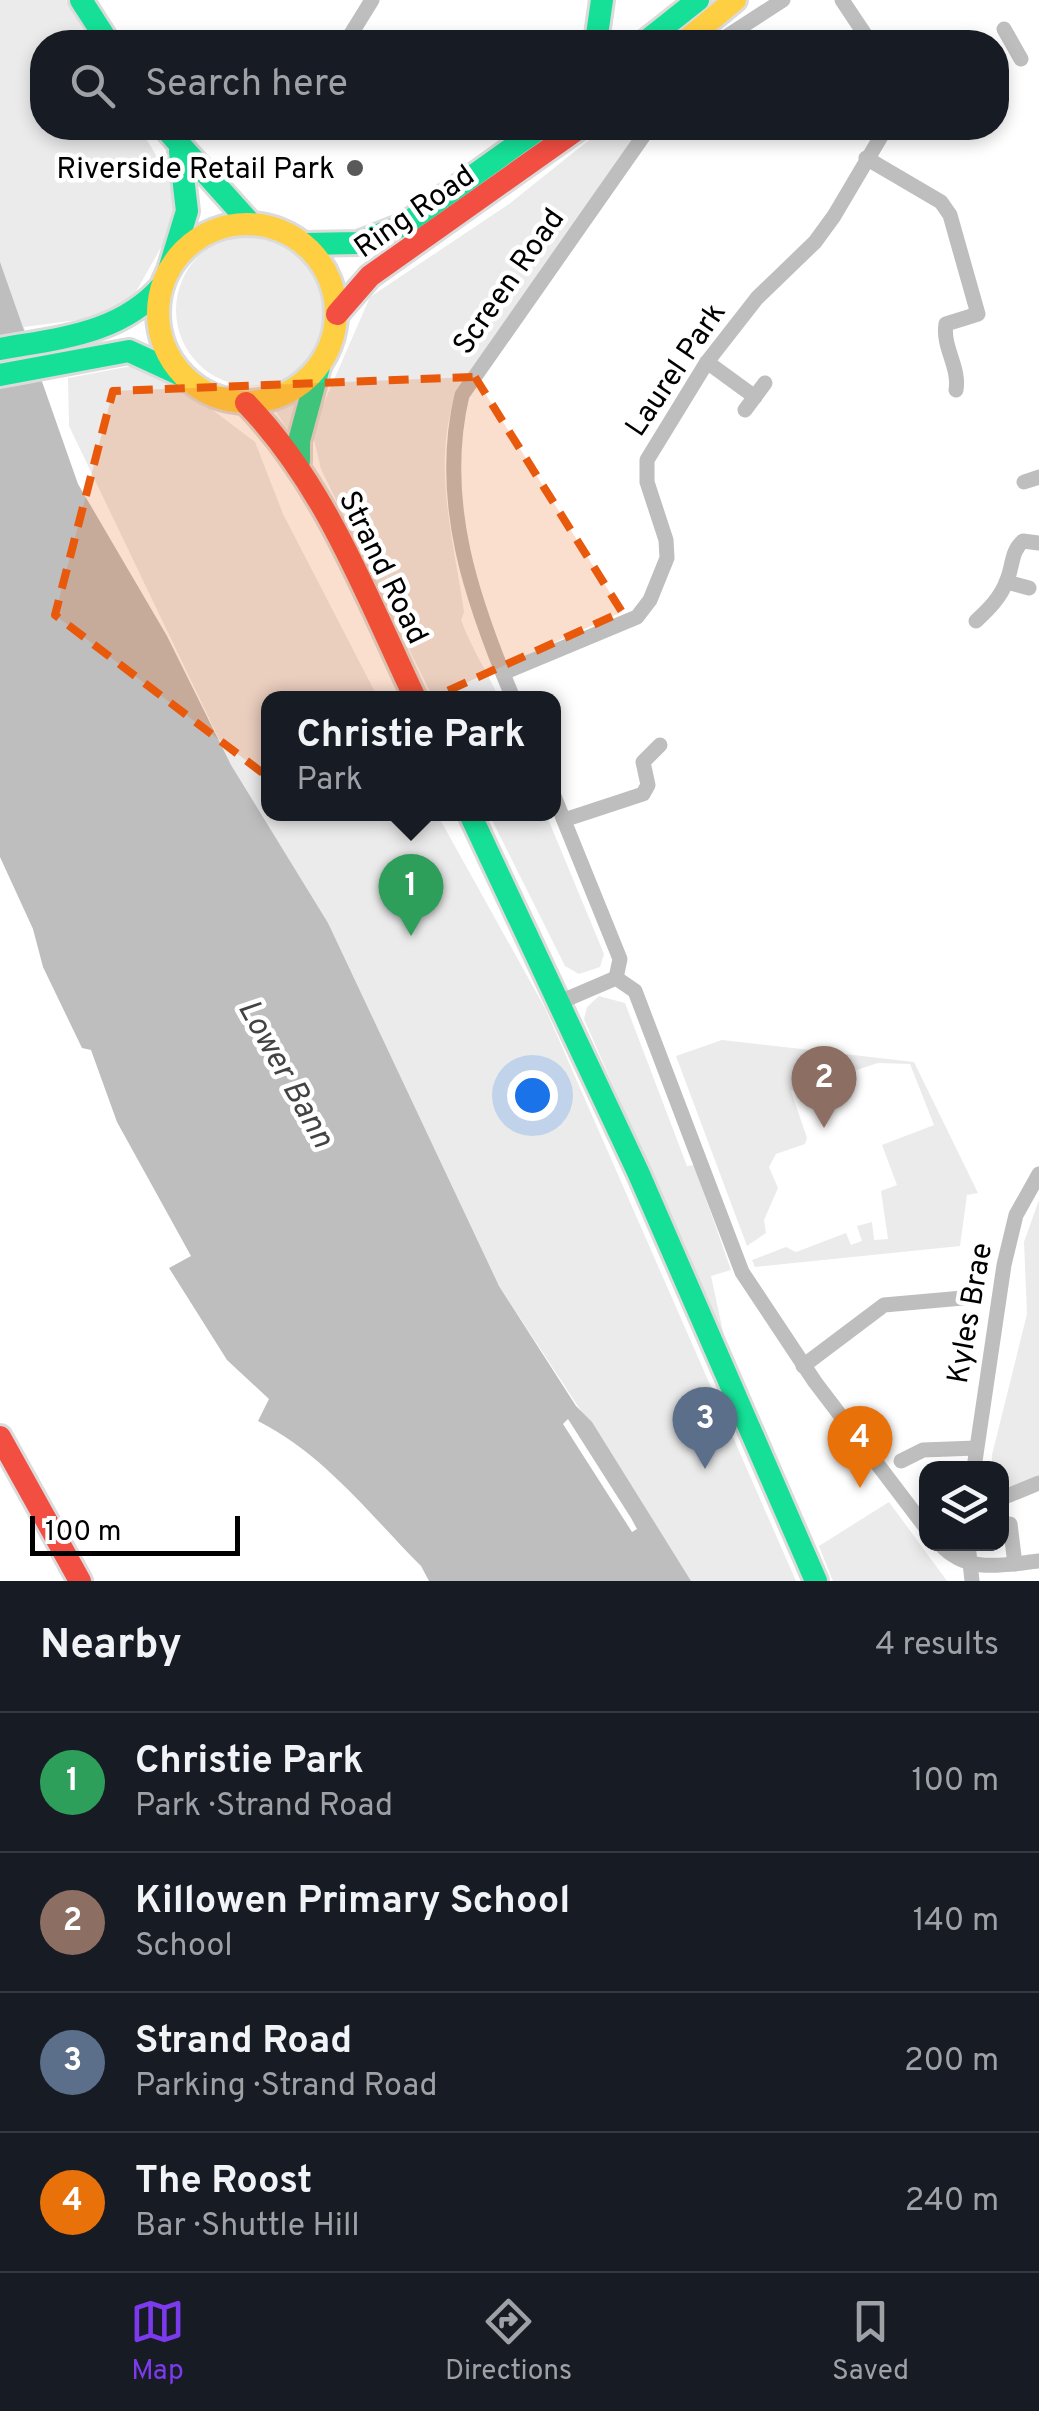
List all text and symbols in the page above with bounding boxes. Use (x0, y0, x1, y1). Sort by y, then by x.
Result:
search box (30, 30, 1009, 140)
icon: search (65, 58, 120, 113)
text: Search here (145, 61, 348, 110)
place label: Riverside Retail Park (56, 152, 335, 189)
marker: Riverside Retail Park (344, 157, 366, 179)
street label: Ring Road (348, 158, 483, 268)
street label: Screen Road (446, 202, 574, 363)
street label: Laurel Park (619, 296, 735, 444)
street label: Strand Road (329, 485, 435, 651)
popup (261, 691, 561, 821)
text: Christie Park (297, 712, 525, 761)
text: Park (297, 761, 363, 801)
pin: 1 (378, 854, 444, 936)
water label: Lower Bann (227, 993, 342, 1156)
pin: 2 (792, 1046, 856, 1128)
your location (507, 1070, 558, 1121)
street label: Kyles Brae (941, 1240, 1002, 1387)
pin: 3 (672, 1386, 738, 1469)
pin: 4 (828, 1406, 892, 1488)
map controls (919, 1461, 1009, 1551)
button: layers (919, 1461, 1009, 1551)
scale bar (30, 1511, 240, 1556)
text: 100 m (45, 1515, 121, 1551)
text: Nearby (40, 1620, 182, 1673)
text: 4 results (875, 1626, 999, 1666)
text: Christie Park (135, 1738, 364, 1787)
text: 1 (66, 1762, 79, 1802)
text: 100 m (912, 1762, 999, 1802)
text: Park · Strand Road (135, 1787, 393, 1827)
text: Killowen Primary School (135, 1878, 570, 1927)
text: 2 (63, 1902, 82, 1942)
text: 140 m (913, 1902, 999, 1942)
text: School (135, 1927, 233, 1967)
text: Strand Road (135, 2018, 352, 2067)
text: 3 (63, 2042, 82, 2082)
text: 200 m (904, 2042, 999, 2082)
text: Parking · Strand Road (135, 2067, 438, 2107)
text: The Roost (135, 2158, 312, 2207)
text: 4 (62, 2182, 83, 2222)
text: 240 m (905, 2182, 999, 2222)
text: Bar · Shuttle Hill (135, 2207, 360, 2247)
tab: Map (130, 2294, 185, 2390)
tab: Directions (445, 2294, 572, 2390)
tab: Saved (832, 2294, 909, 2390)

